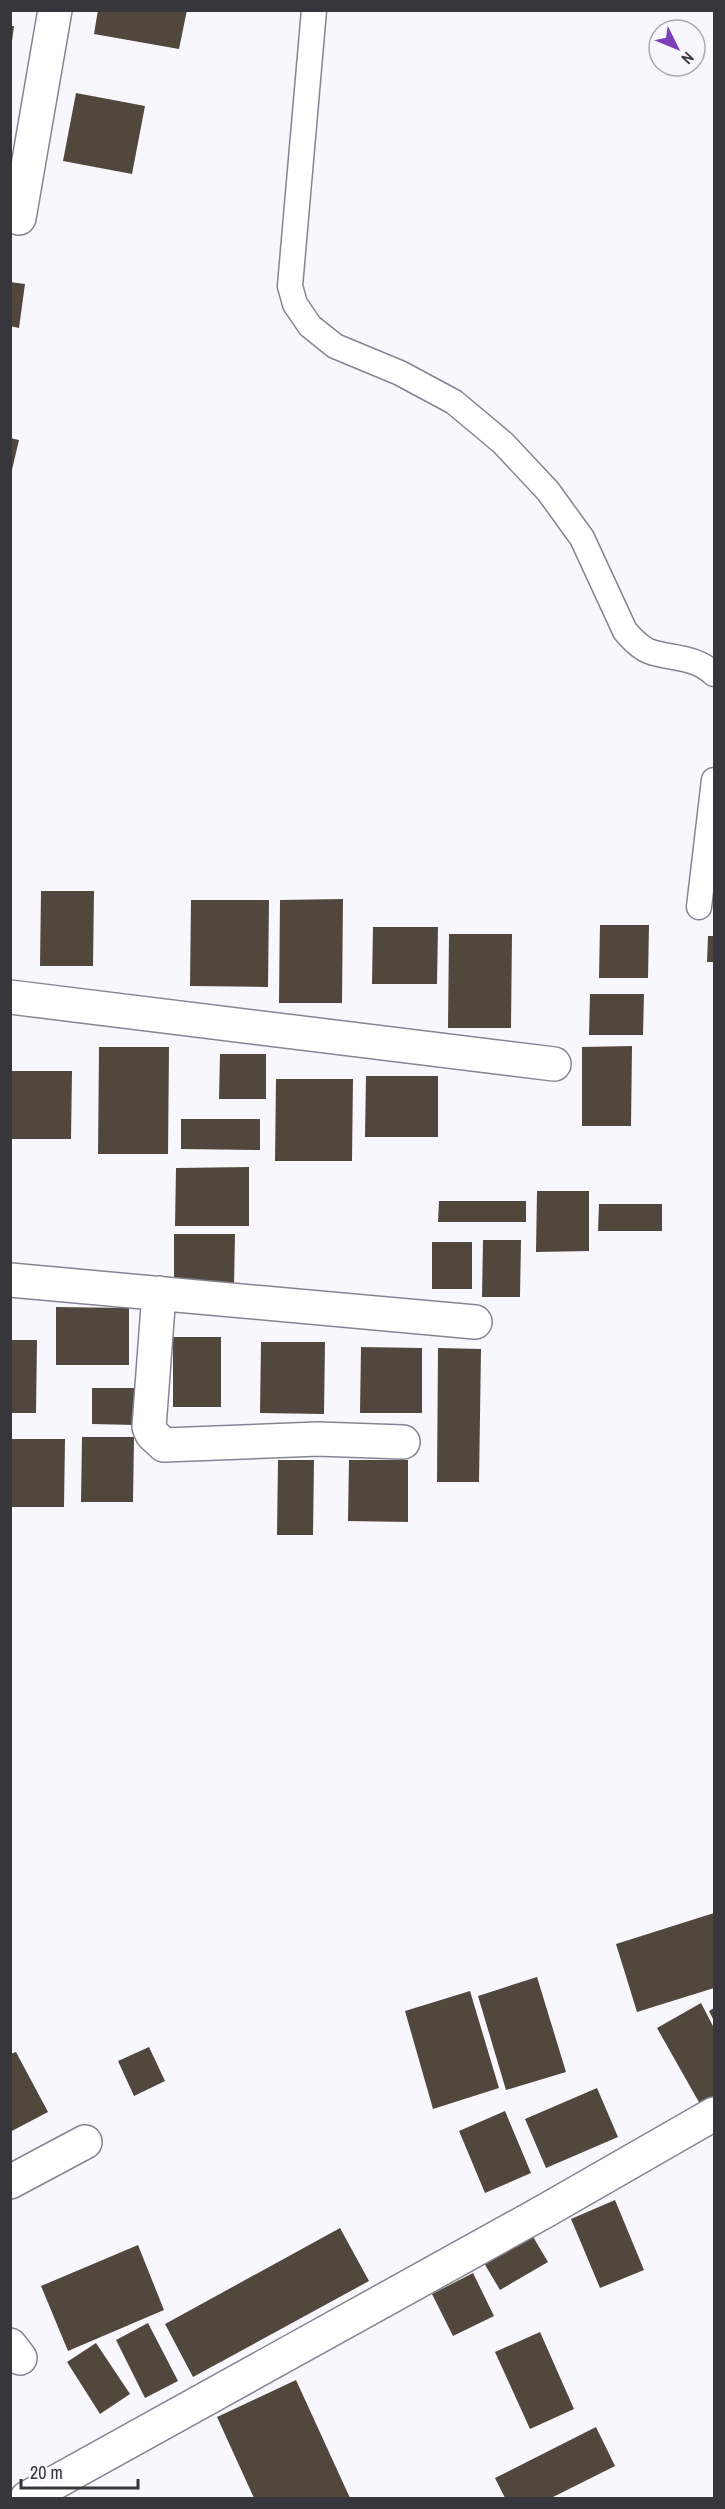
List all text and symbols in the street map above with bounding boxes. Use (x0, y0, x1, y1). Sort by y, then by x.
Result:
north arrow (647, 18, 707, 78)
text: N (677, 47, 699, 69)
scale bar (21, 2452, 138, 2490)
text: 20 m (30, 2460, 63, 2485)

